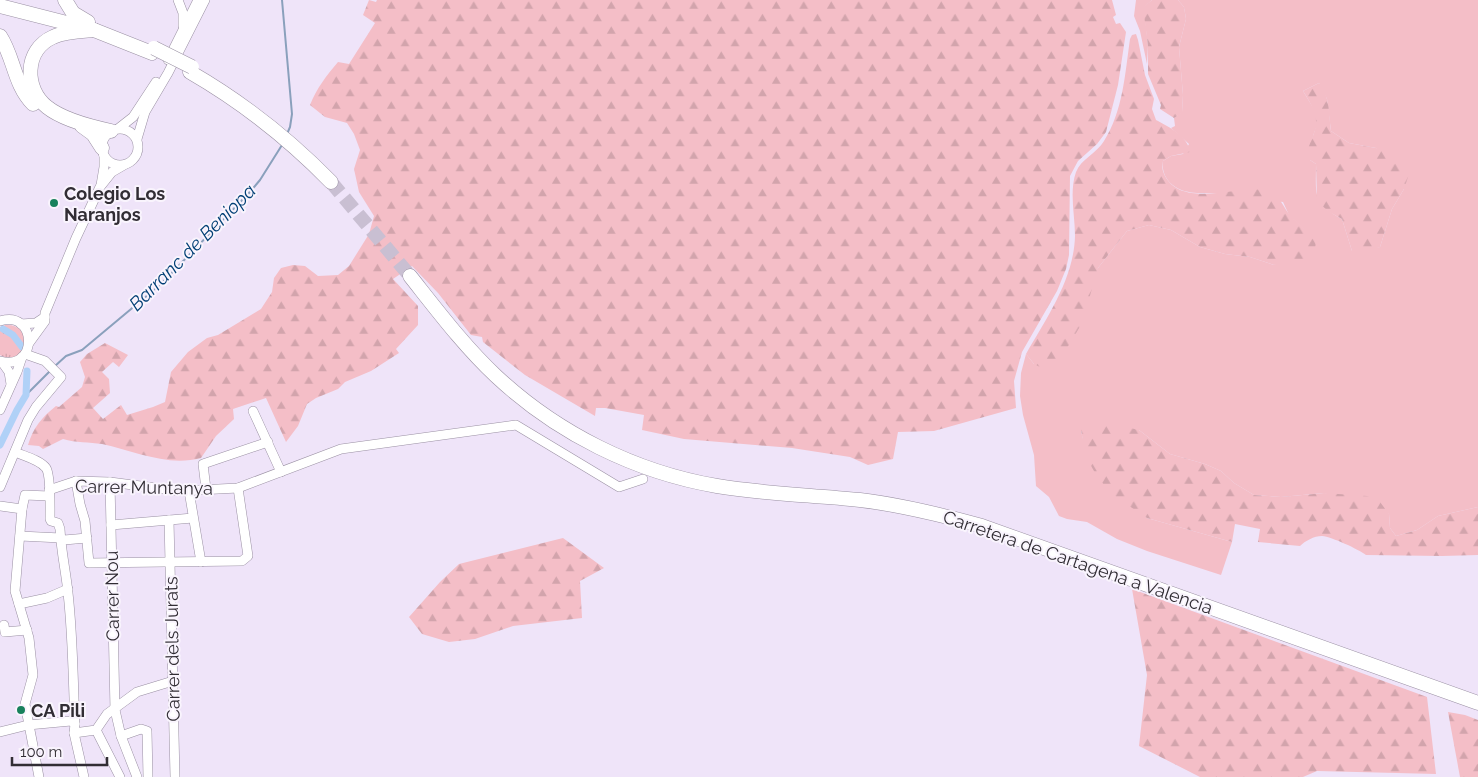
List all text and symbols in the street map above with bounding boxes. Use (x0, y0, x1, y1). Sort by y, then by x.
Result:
water label: Barranc de Beniopa (124, 179, 260, 315)
place label: Colegio Los Naranjos (64, 183, 165, 225)
marker: Colegio Los Naranjos (48, 197, 60, 209)
street label: Carrer Muntanya (75, 475, 213, 499)
street label: Carretera de Cartagena a Valencia (940, 506, 1216, 618)
street label: Carrer Nou (101, 550, 123, 642)
street label: Carrer dels Jurats (160, 576, 184, 722)
place label: CA Pili (31, 700, 85, 721)
marker: CA Pili (15, 704, 27, 716)
scale bar (12, 734, 108, 766)
text: 100 m (20, 743, 62, 761)

